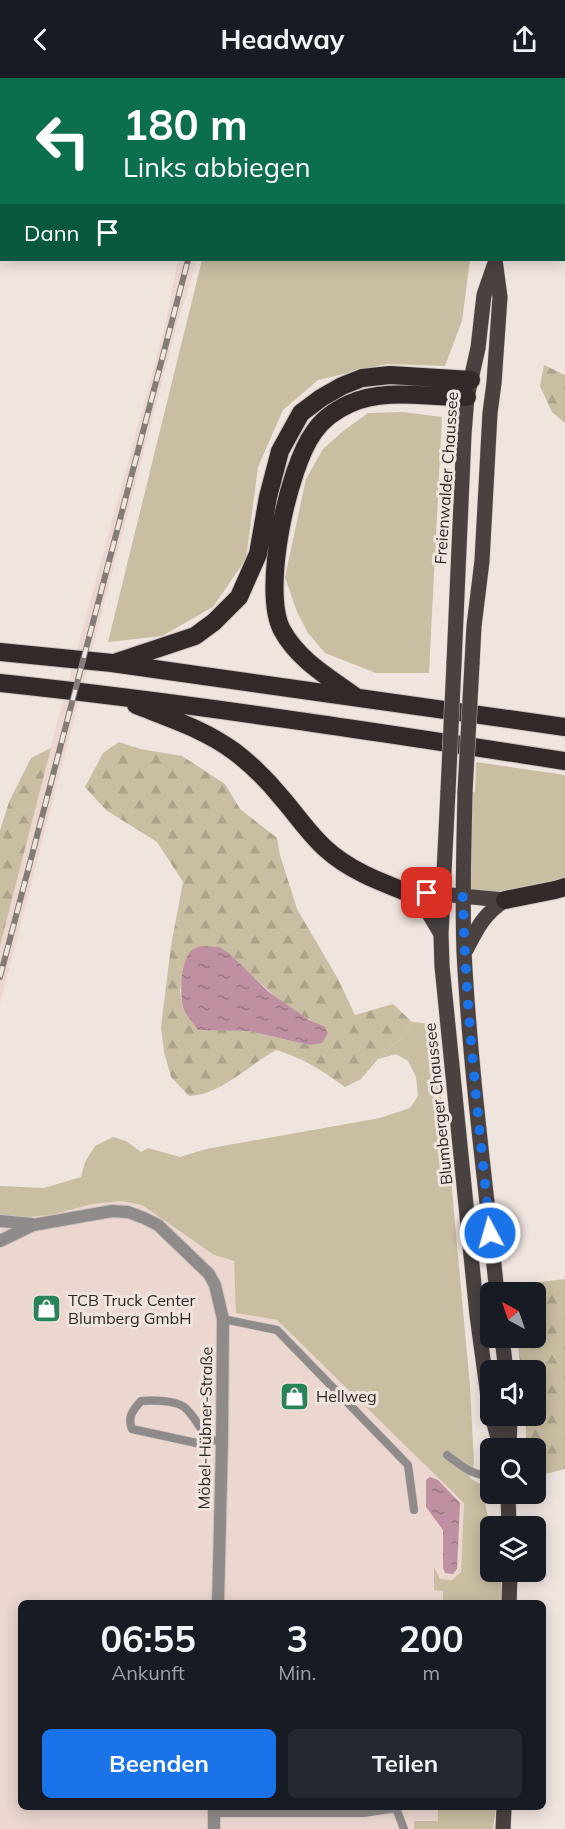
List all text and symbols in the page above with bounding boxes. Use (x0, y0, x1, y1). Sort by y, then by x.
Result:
text: Headway (220, 22, 345, 56)
icon: back (24, 23, 57, 56)
icon: share (508, 23, 541, 56)
text: 180 m (123, 98, 248, 151)
icon: left (24, 102, 102, 180)
text: Links abbiegen (123, 150, 311, 184)
icon: arrive (91, 216, 124, 249)
text: Dann (24, 219, 79, 247)
street label: Freienwalder Chaussee (430, 391, 462, 565)
pin (401, 867, 452, 918)
icon: arrive (410, 876, 443, 909)
street label: Blumberger Chaussee (420, 1022, 456, 1186)
position arrow (458, 1201, 522, 1265)
north arrow (480, 1282, 546, 1348)
map controls (480, 1282, 546, 1582)
place label: TCB Truck Center Blumberg GmbH (68, 1290, 195, 1328)
shop icon: TCB Truck Center Blumberg GmbH (31, 1293, 63, 1325)
street label: Möbel-Hübner-Straße (194, 1346, 216, 1510)
button: sound (480, 1360, 546, 1426)
shop icon: Hellweg (279, 1380, 311, 1412)
place label: Hellweg (316, 1386, 377, 1406)
button: search (480, 1438, 546, 1504)
button: layers (480, 1516, 546, 1582)
text: 06:55 (100, 1616, 196, 1661)
text: 3 (286, 1616, 308, 1661)
text: 200 (399, 1616, 464, 1661)
text: Ankunft (111, 1660, 185, 1685)
text: Min. (278, 1660, 316, 1685)
text: m (422, 1660, 440, 1685)
button: Beenden (42, 1729, 276, 1798)
button: Teilen (288, 1729, 522, 1798)

